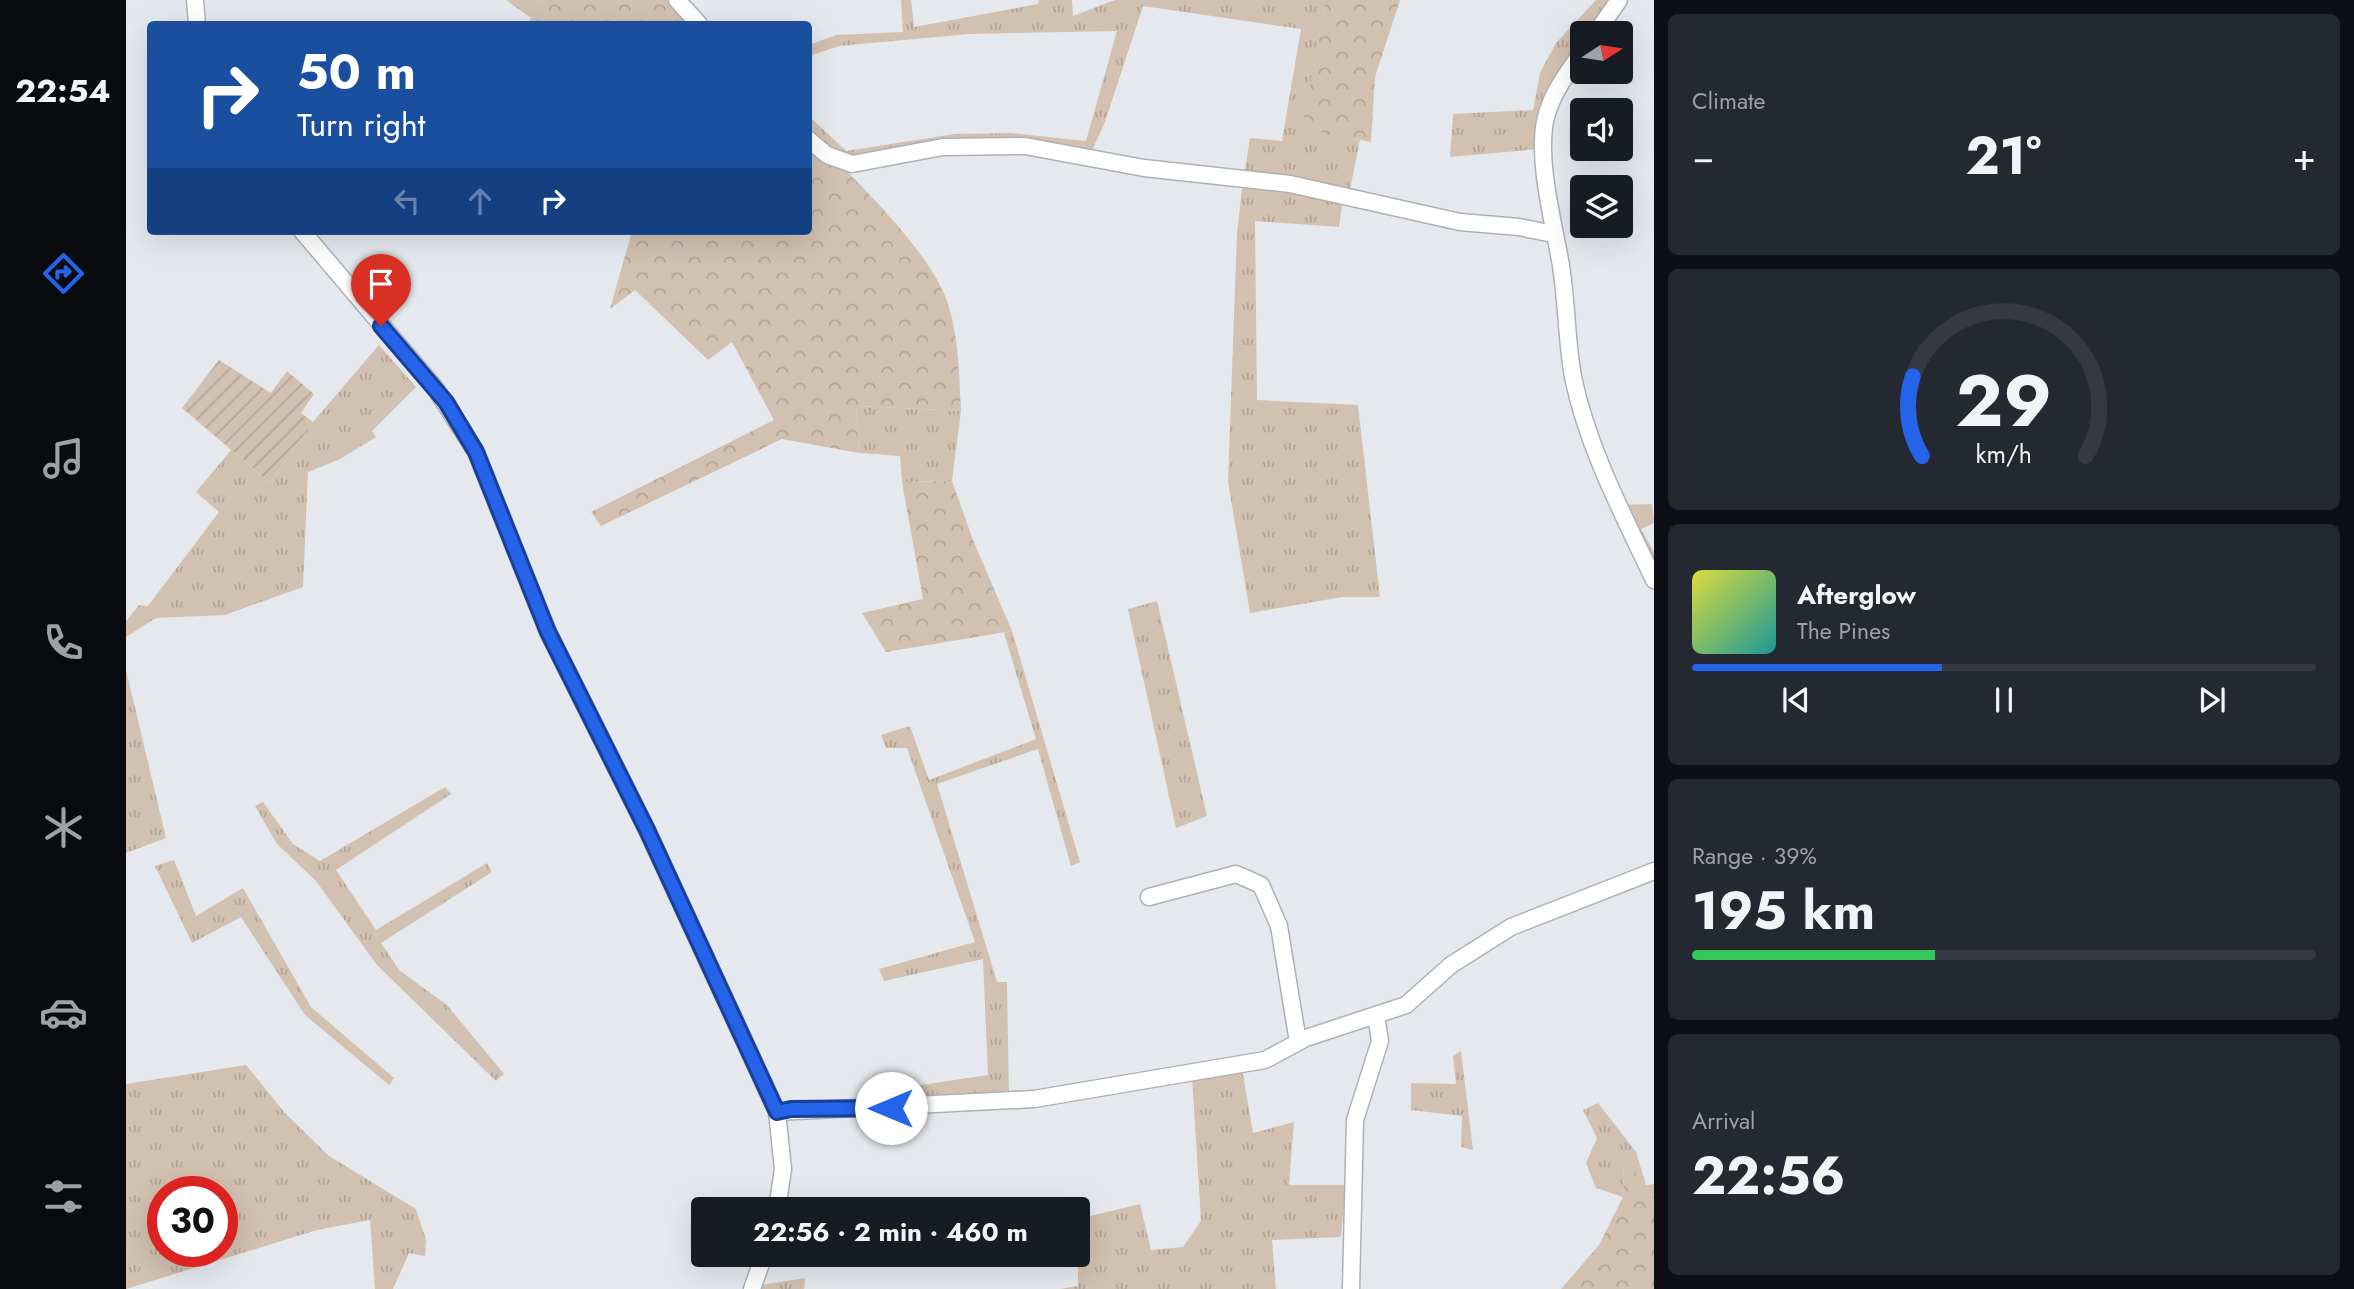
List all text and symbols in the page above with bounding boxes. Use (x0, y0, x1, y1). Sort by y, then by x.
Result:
north arrow (1570, 21, 1633, 84)
map controls (1570, 21, 1633, 238)
text: 50 m (297, 37, 416, 107)
icon: right (182, 49, 273, 140)
text: 22:54 (15, 68, 111, 114)
text: Climate (1692, 84, 1765, 118)
button: sound (1570, 98, 1633, 161)
text: Turn right (297, 102, 426, 148)
text: 21° (1966, 118, 2042, 194)
text: − (1692, 129, 1714, 184)
text: + (2293, 129, 2316, 184)
button: layers (1570, 175, 1633, 238)
icon: left (388, 182, 426, 220)
icon: ahead (461, 182, 499, 220)
icon: right (534, 182, 572, 220)
icon: directions (39, 249, 88, 298)
pin (351, 254, 411, 326)
icon: arrive (362, 265, 400, 303)
text: 29 (1956, 348, 2052, 453)
icon: music (39, 434, 88, 483)
text: km/h (1976, 435, 2032, 471)
text: Afterglow (1797, 576, 1916, 614)
text: The Pines (1797, 614, 1890, 648)
icon: phone (39, 618, 88, 667)
icon: previous (1777, 681, 1815, 719)
icon: pause (1985, 681, 2023, 719)
icon: next (2193, 681, 2231, 719)
icon: climate (39, 803, 88, 852)
text: Range · 39% (1692, 839, 1817, 873)
text: 195 km (1692, 873, 1875, 949)
icon: car (39, 988, 88, 1037)
position arrow (854, 1071, 928, 1145)
text: Arrival (1692, 1104, 1755, 1138)
text: 22:56 (1692, 1138, 1845, 1214)
icon: filters (39, 1172, 88, 1221)
speed limit sign: 30 (147, 1176, 238, 1267)
text: 22:56 · 2 min · 460 m (753, 1213, 1028, 1251)

